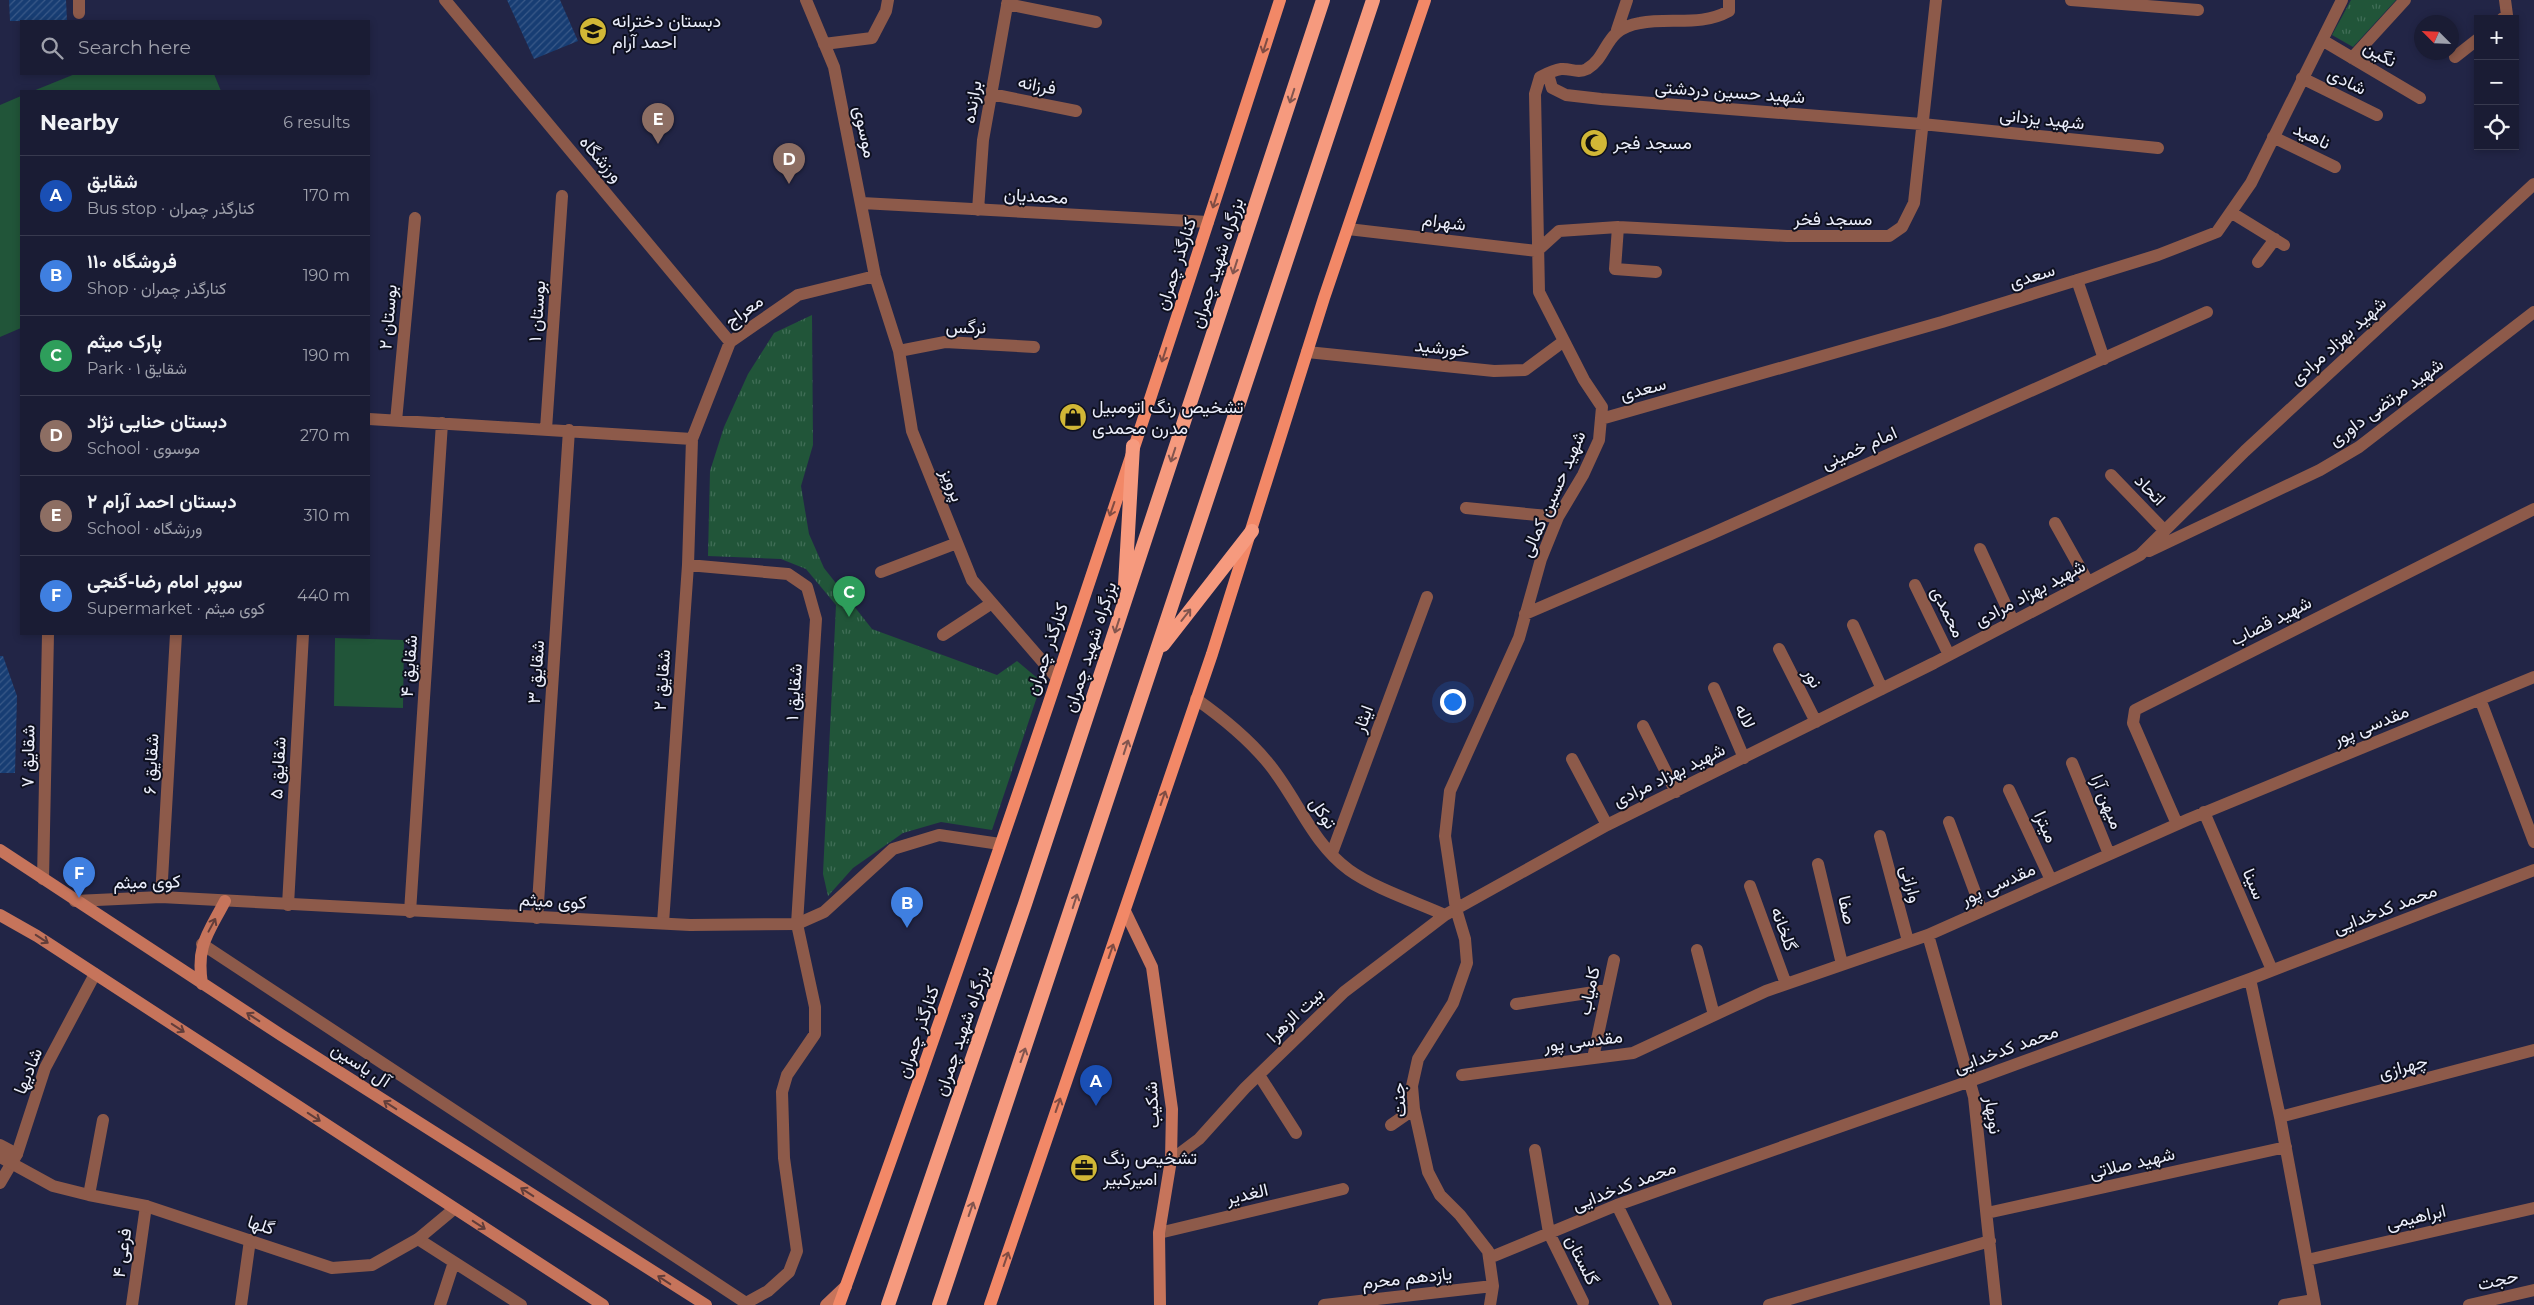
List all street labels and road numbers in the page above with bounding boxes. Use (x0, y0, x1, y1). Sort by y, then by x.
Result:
street label: نگین (2360, 36, 2400, 72)
street label: شادی (2324, 62, 2370, 100)
street label: فرزانه (1016, 71, 1058, 99)
street label: شهید حسین دردشتی (1654, 76, 1806, 108)
street label: برازنده (957, 79, 987, 125)
street label: موسوی (849, 104, 881, 160)
street label: شهید یزدانی (1998, 104, 2086, 134)
street label: ناهید (2290, 118, 2334, 154)
street label: ورزشگاه (575, 131, 627, 187)
street label: محمدیان (1003, 183, 1069, 209)
street label: بزرگراه شهید چمران (1186, 195, 1249, 331)
street label: شهرام (1421, 208, 1467, 237)
street label: مسجد فخر (1793, 208, 1872, 230)
street label: کنارگذر چمران (1151, 215, 1202, 313)
street label: سعدی (2006, 259, 2058, 293)
street label: بوستان ۱ (524, 280, 550, 342)
street label: بوستان ۲ (374, 283, 402, 351)
street label: معراج (721, 290, 768, 333)
street label: شهید بهزاد مرادی (2285, 292, 2391, 390)
street label: نرگس (945, 316, 987, 338)
street label: خورشید (1413, 334, 1471, 362)
street label: شهید مرتضی داوری (2324, 353, 2448, 451)
street label: سعدی (1618, 372, 1668, 406)
street label: امام خمینی (1818, 422, 1901, 475)
street label: شهید حسین کمالی (1515, 427, 1591, 561)
street label: پرویز (934, 464, 969, 505)
street label: اتحاد (2130, 470, 2170, 510)
street label: شهید بهزاد مرادی (1971, 555, 2089, 631)
street label: بزرگراه شهید چمران (1059, 579, 1122, 715)
street label: محمدی (1926, 583, 1970, 641)
street label: شهید قصاب (2227, 591, 2315, 651)
street label: کنارگذر چمران (1021, 600, 1074, 698)
street label: شقایق ۴ (396, 634, 422, 698)
street label: شقایق ۳ (523, 639, 549, 705)
street label: شقایق ۲ (649, 649, 675, 711)
street label: شقایق ۱ (781, 663, 807, 721)
street label: نور (1798, 664, 1827, 692)
street label: لاله (1730, 700, 1760, 732)
street label: مقدسی پور (2329, 700, 2412, 751)
street label: ایثار (1348, 702, 1378, 737)
street label: شقایق ۷ (16, 724, 40, 788)
street label: شقایق ۶ (138, 733, 164, 795)
street label: شقایق ۵ (265, 736, 291, 800)
street label: شهید بهزاد مرادی (1609, 738, 1729, 812)
street label: میهن آرا (2086, 771, 2128, 833)
street label: توکل (1304, 793, 1342, 833)
street label: میترا (2029, 808, 2063, 846)
street label: مقدسی پور (1956, 858, 2039, 912)
street label: وارانی (1895, 863, 1927, 905)
street label: سینا (2238, 865, 2270, 903)
street label: کوی میثم (113, 870, 181, 895)
street label: محمد کدخدایی (2330, 879, 2440, 939)
street label: کوی میثم (519, 888, 587, 915)
street label: صفا (1833, 894, 1861, 926)
street label: گلخانه (1766, 904, 1802, 954)
street label: بزرگراه شهید چمران (929, 963, 995, 1099)
street label: کامیاب (1573, 965, 1605, 1017)
street label: کنارگذر چمران (892, 983, 945, 1081)
street label: بیت الزهرا (1262, 983, 1328, 1047)
street label: محمد کدخدایی (1951, 1020, 2061, 1078)
street label: مقدسی پور (1541, 1025, 1624, 1058)
street label: آل یاسین (327, 1038, 396, 1093)
street label: شادیها (9, 1045, 47, 1097)
street label: چهرازی (2376, 1050, 2430, 1085)
street label: شکیب (1140, 1081, 1164, 1129)
street label: جنت (1387, 1082, 1411, 1118)
street label: نوبهار (1979, 1094, 2007, 1135)
street label: شهید صلاتی (2087, 1142, 2177, 1184)
street label: محمد کدخدایی (1569, 1156, 1679, 1216)
street label: الغدیر (1223, 1179, 1270, 1210)
street label: ابراهیمی (2384, 1199, 2448, 1235)
street label: گلها (245, 1210, 277, 1240)
street label: فرعی ۴ (108, 1227, 136, 1279)
street label: گلستان (1561, 1231, 1603, 1289)
street label: یازدهم محرم (1361, 1262, 1453, 1295)
street label: حجت (2476, 1265, 2520, 1295)

